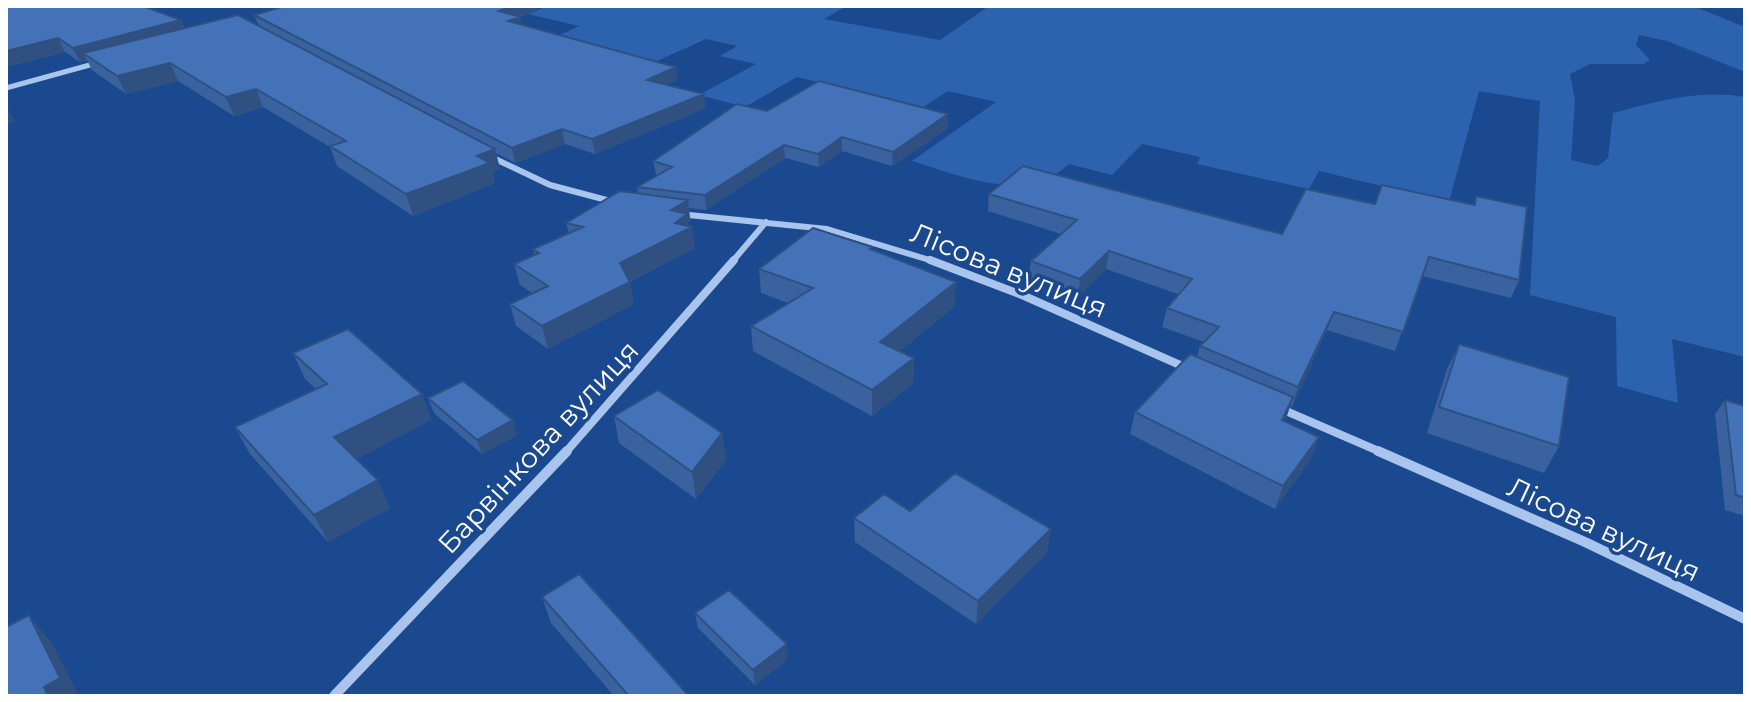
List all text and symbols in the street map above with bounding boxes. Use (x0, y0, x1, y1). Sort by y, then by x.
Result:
street label: Лісова вулиця (906, 215, 1112, 325)
street label: Барвінкова вулиця (430, 333, 646, 561)
street label: Лісова вулиця (1502, 469, 1706, 589)

